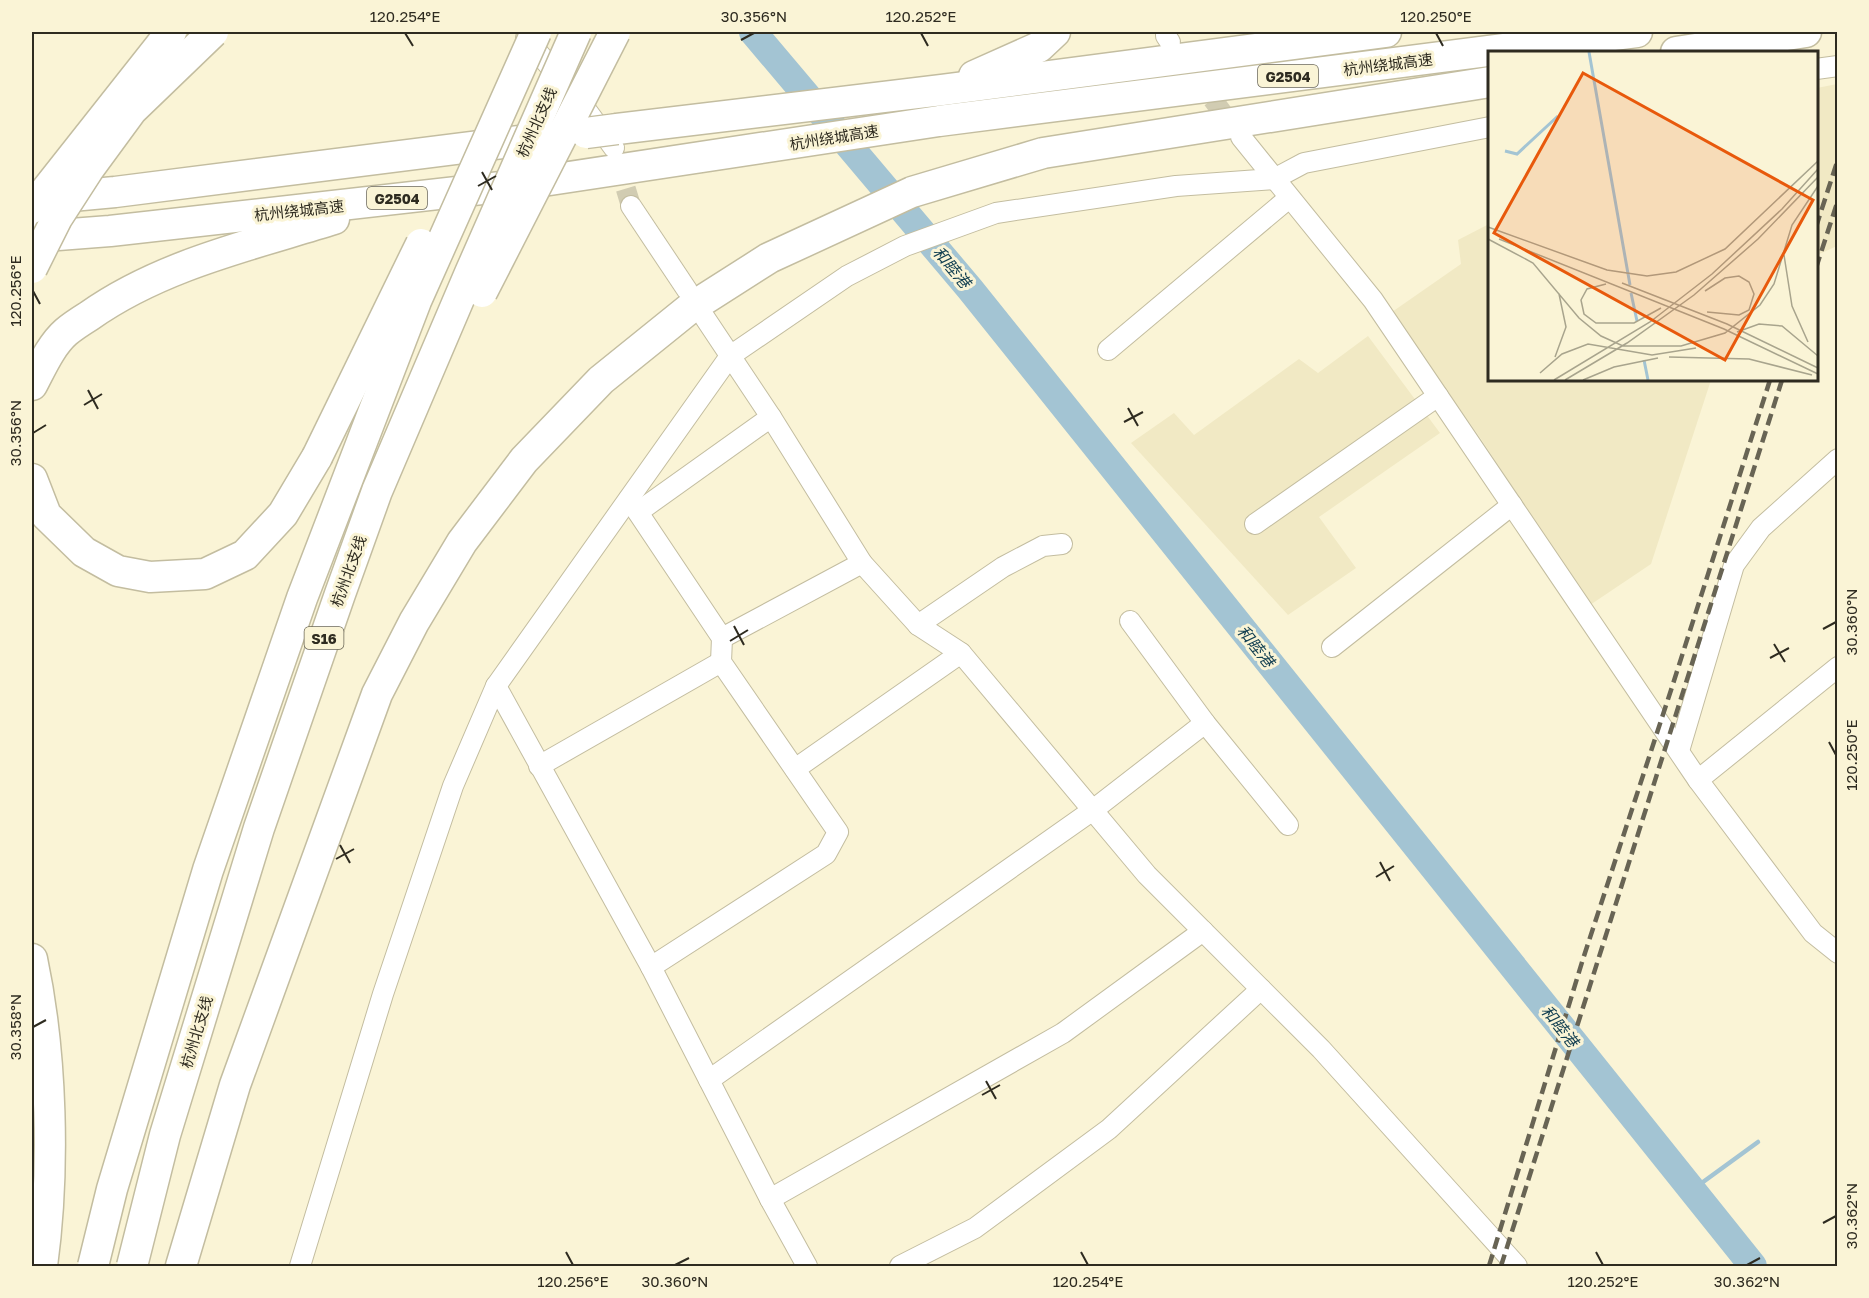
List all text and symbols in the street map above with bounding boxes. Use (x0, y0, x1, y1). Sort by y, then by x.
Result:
text: 120.254°E (370, 7, 440, 25)
text: 30.356°N (721, 7, 787, 25)
text: 120.252°E (886, 7, 956, 25)
text: 120.250°E (1400, 7, 1472, 25)
street label: 杭州绕城高速 (1342, 50, 1434, 78)
inset map (1488, 51, 1818, 381)
road number: G2504 (1258, 65, 1318, 87)
street label: 杭州北支线 (513, 84, 559, 160)
street label: 杭州绕城高速 (788, 121, 880, 153)
road number: G2504 (367, 187, 427, 209)
street label: 杭州绕城高速 (253, 196, 345, 224)
water label: 和睦港 (929, 242, 976, 293)
text: 120.256°E (6, 255, 24, 327)
text: 30.356°N (6, 400, 24, 466)
street label: 杭州北支线 (327, 533, 369, 609)
text: 30.360°N (1842, 589, 1860, 655)
water label: 和睦港 (1233, 621, 1280, 672)
road number: S16 (304, 627, 344, 649)
text: 120.250°E (1842, 719, 1860, 791)
street label: 杭州北支线 (176, 993, 216, 1071)
text: 30.358°N (6, 994, 24, 1060)
water label: 和睦港 (1537, 1001, 1584, 1052)
text: 30.362°N (1842, 1183, 1860, 1249)
text: 120.256°E (537, 1272, 609, 1290)
text: 30.360°N (642, 1272, 708, 1290)
text: 120.254°E (1053, 1272, 1123, 1290)
text: 120.252°E (1568, 1272, 1638, 1290)
text: 30.362°N (1714, 1272, 1780, 1290)

